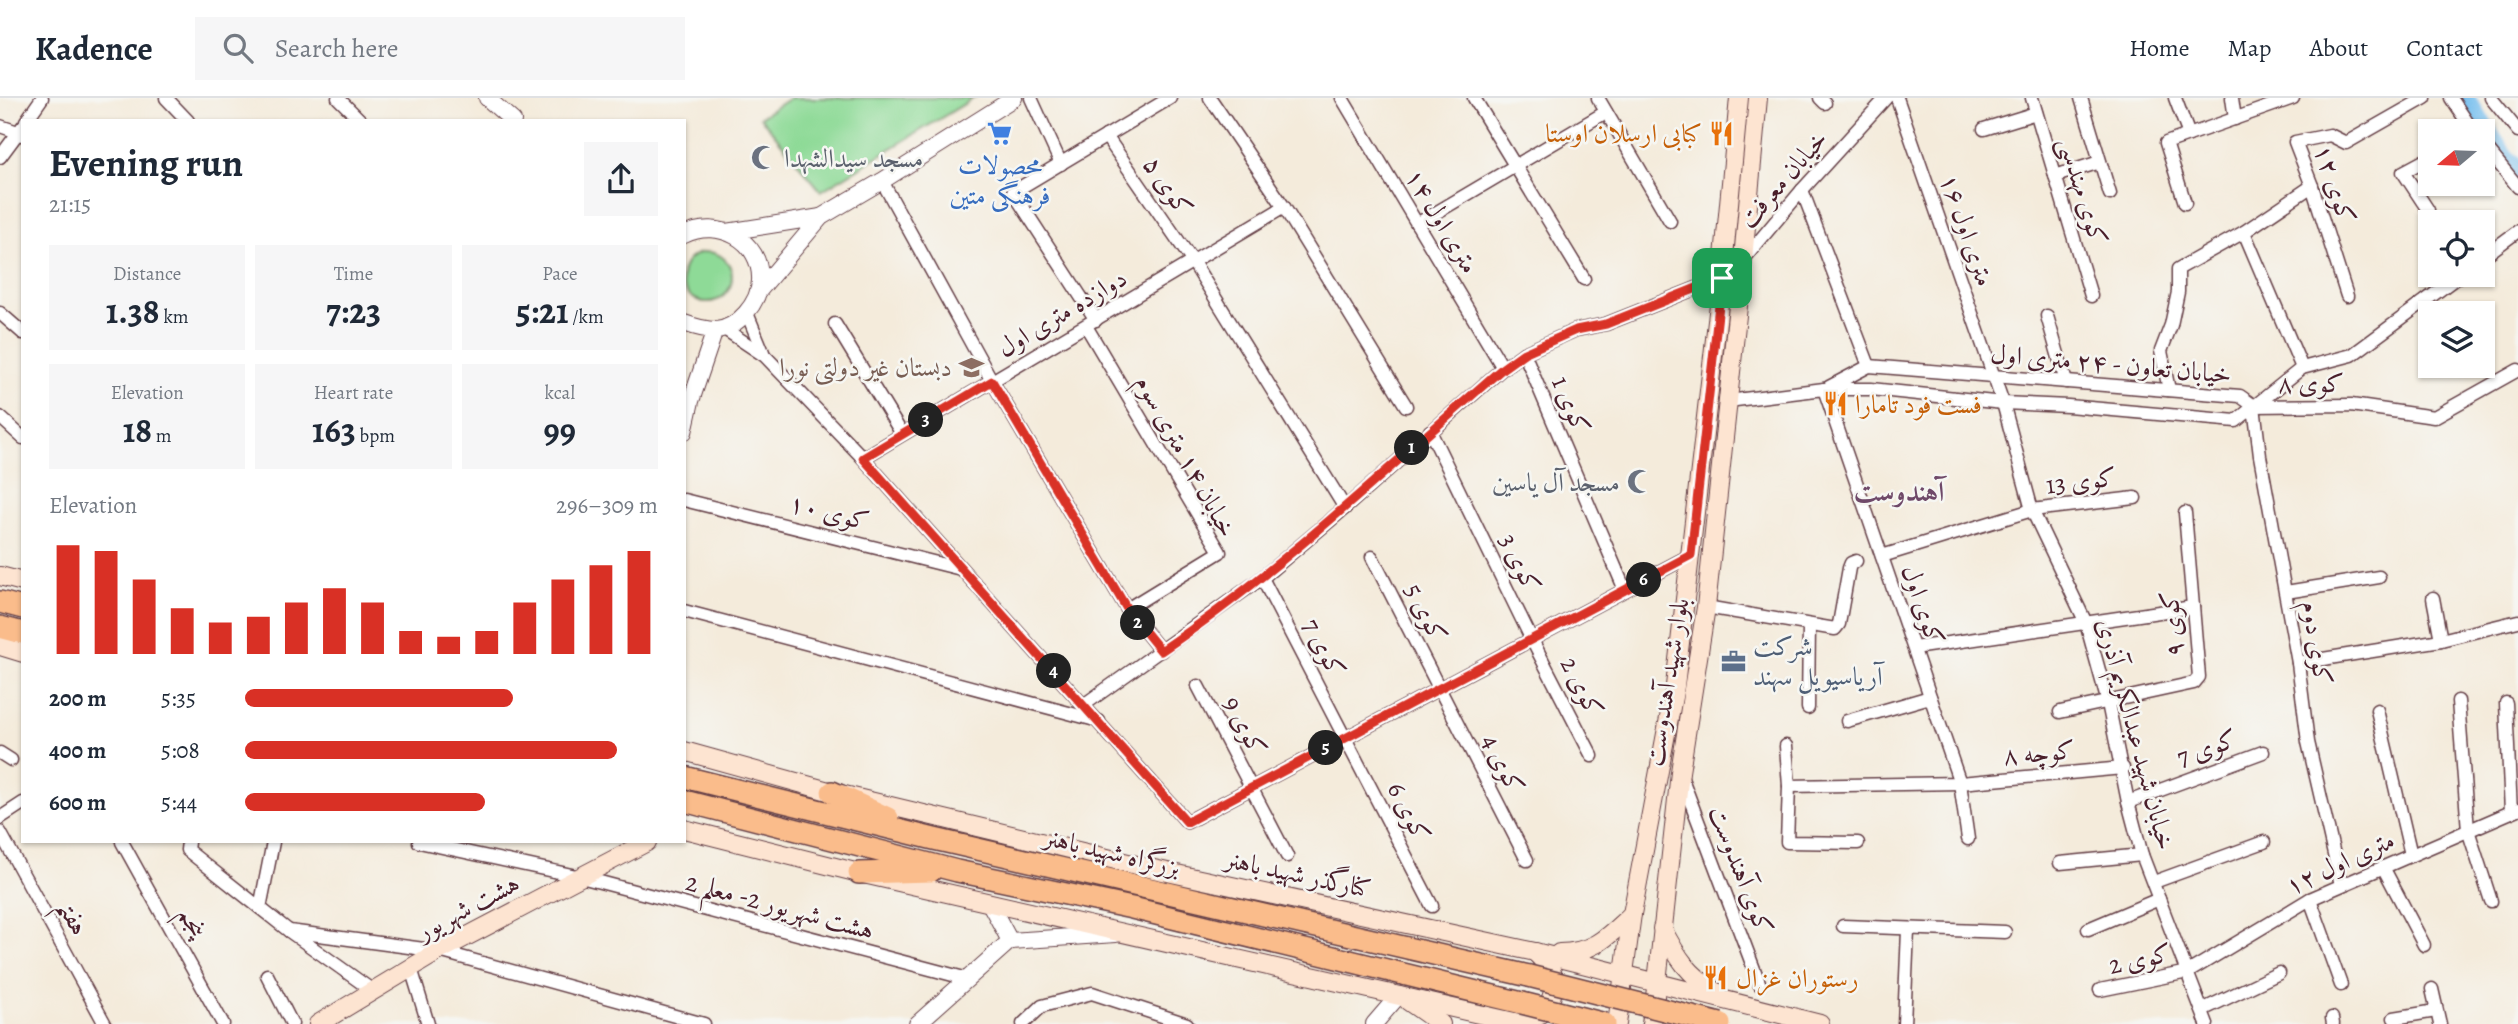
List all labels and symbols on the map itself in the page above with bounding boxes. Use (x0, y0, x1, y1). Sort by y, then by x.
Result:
place label: کبابی ارسلان اوستا (1545, 116, 1702, 152)
supermarket icon: محصولات فرهنگی متین (986, 119, 1014, 147)
restaurant icon: کبابی ارسلان اوستا (1708, 119, 1736, 147)
north arrow (2418, 119, 2496, 196)
street label: خیابان معرفت (1731, 122, 1835, 236)
street label: کوی مهندسی (2049, 133, 2116, 250)
street label: کوی ۱۲ (2306, 140, 2364, 228)
place label: مسجد سیدالشهدا (784, 141, 923, 176)
mosque icon: مسجد سیدالشهدا (750, 144, 778, 172)
place label: محصولات فرهنگی متین (950, 148, 1050, 213)
street label: کوی ۵ (1135, 149, 1201, 223)
street label: ۱۴ متری اول (1397, 162, 1487, 280)
street label: ۱۶ متری اول (1931, 169, 2003, 291)
pin (1692, 248, 1752, 308)
street label: دوازده متری اول (991, 260, 1133, 366)
street label: خیابان تعاون - ۲۴ متری اول (1989, 336, 2233, 392)
place label: دبستان غیر دولتی نورا (779, 350, 952, 386)
school or university icon: دبستان غیر دولتی نورا (958, 353, 986, 381)
street label: کوی ۸ (2278, 366, 2344, 401)
street label: خیابان ۱۴ متری سوم (1123, 368, 1245, 546)
street label: کوی 1 (1543, 371, 1599, 439)
place label: فست فود تامارا (1855, 387, 1982, 422)
restaurant icon: فست فود تامارا (1821, 390, 1849, 418)
pin: 3 (908, 402, 944, 438)
pin: 1 (1394, 430, 1430, 466)
street label: کوی 13 (2044, 459, 2118, 503)
place label: مسجد آل یاسین (1492, 465, 1620, 500)
mosque icon: مسجد آل یاسین (1626, 468, 1654, 496)
district label: آهندوست (1854, 473, 1947, 511)
street label: کوی ۱۰ (785, 485, 873, 539)
street label: کوی 3 (1491, 527, 1549, 599)
street label: کوی اول (1893, 560, 1953, 650)
pin: 6 (1626, 562, 1662, 598)
street label: کوی 5 (1396, 577, 1456, 649)
street label: کوی ۹ (2152, 589, 2192, 659)
street label: بلوار شهید آهندوست (1636, 595, 1698, 769)
street label: کوی دوم (2288, 598, 2341, 688)
pin: 2 (1120, 606, 1156, 640)
street label: کوی 7 (1294, 612, 1354, 684)
street label: خیابان شهید عبدالکریم آذری (2083, 614, 2184, 855)
place label: شرکت آریاسیویل سهند (1753, 629, 1885, 694)
office icon: شرکت آریاسیویل سهند (1719, 647, 1747, 675)
street label: کوی 2 (1552, 651, 1612, 723)
pin: 4 (1036, 654, 1072, 688)
street label: کوی 9 (1215, 690, 1275, 762)
street label: کوی 7 (2172, 721, 2242, 775)
street label: کوی 4 (1473, 728, 1533, 800)
pin: 5 (1308, 730, 1344, 766)
street label: کوچه ۸ (2002, 732, 2076, 774)
street label: کوی 6 (1379, 776, 1439, 848)
street label: کوی آهندوست (1700, 801, 1782, 939)
street label: بزرگراه شهید باهنر (1037, 819, 1184, 885)
street label: ۱۲ متری اول (2280, 822, 2400, 904)
street label: کنارگذر شهید باهنر (1219, 840, 1375, 907)
street label: هشت شهریور 2- معلم 2 (680, 864, 878, 956)
street label: هشت شهریور (408, 865, 526, 950)
street label: هفتم (42, 893, 97, 945)
street label: پنجم (164, 900, 217, 949)
street label: کوی 2 (2105, 935, 2175, 983)
place label: رستوران غزال (1736, 961, 1859, 996)
restaurant icon: رستوران غزال (1702, 964, 1730, 992)

